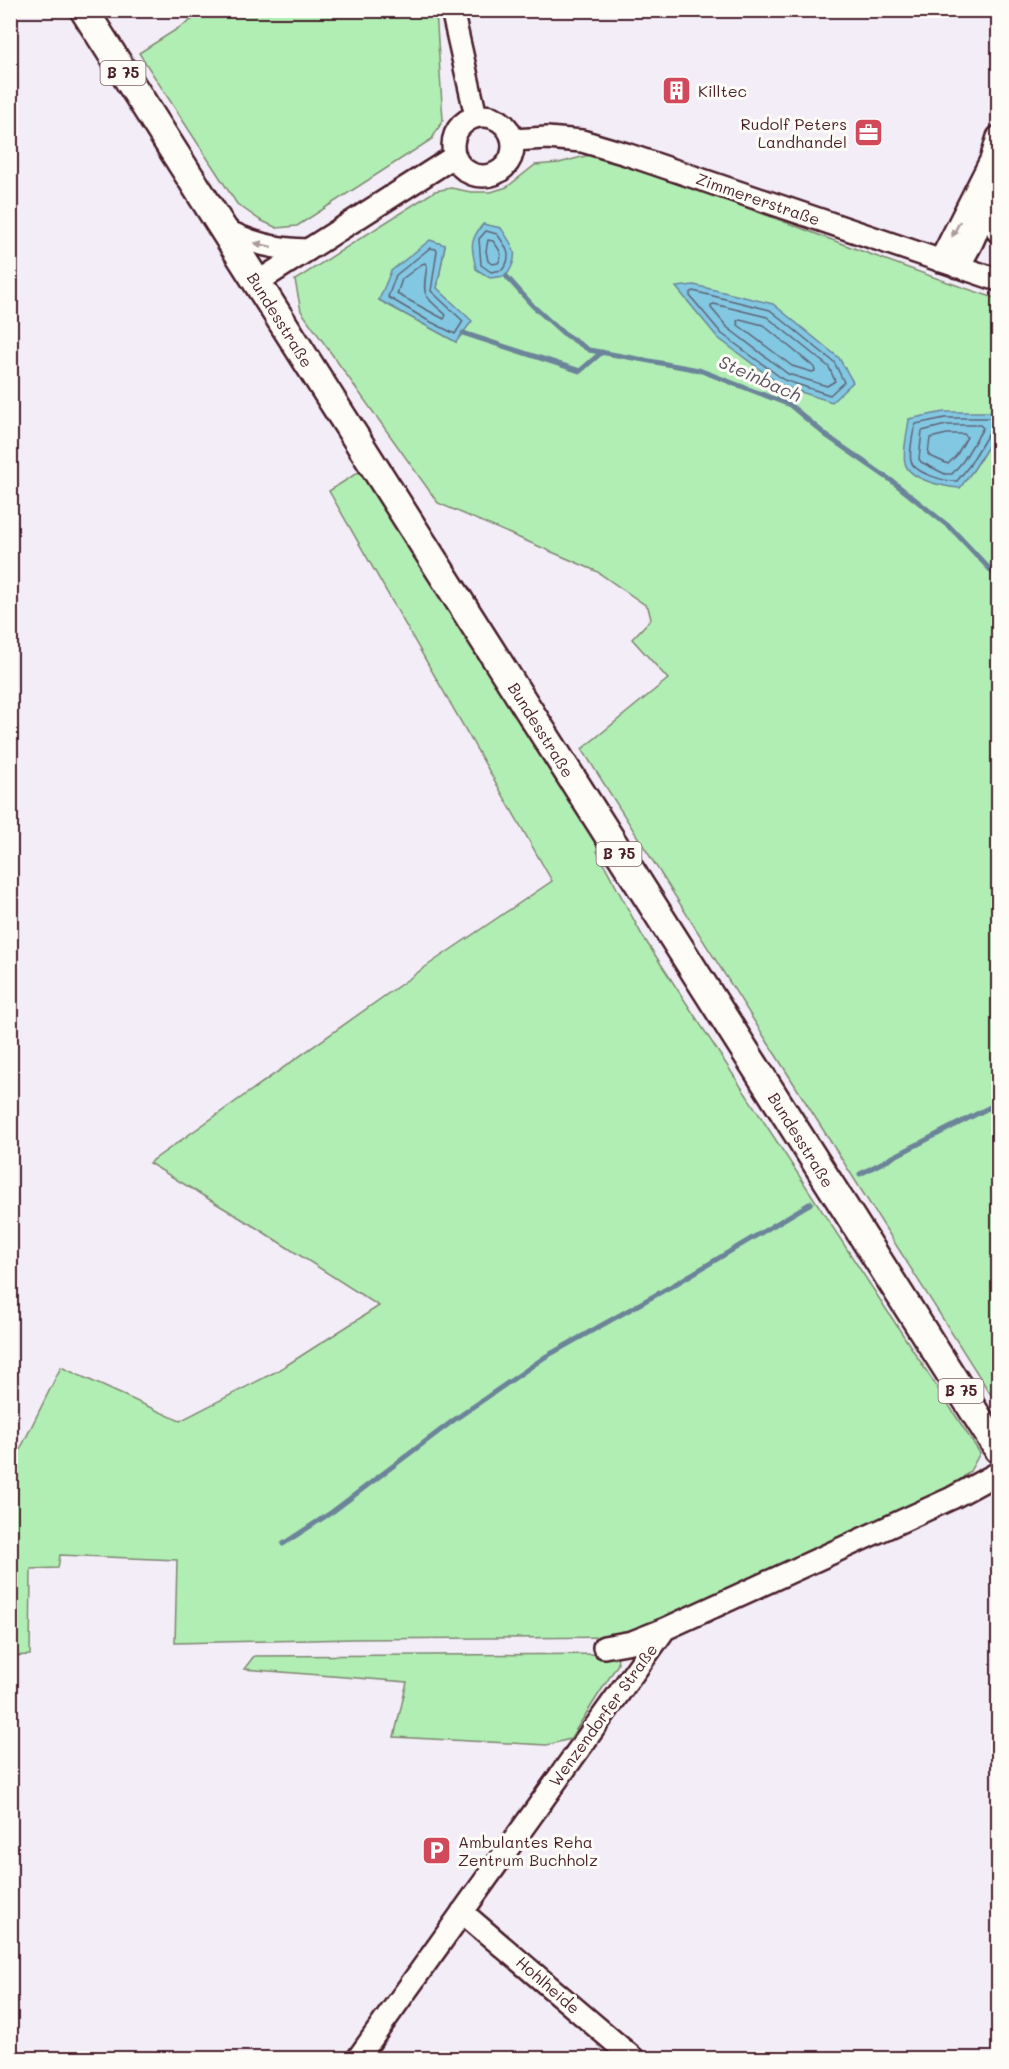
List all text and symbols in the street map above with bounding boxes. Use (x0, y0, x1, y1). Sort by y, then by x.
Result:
road number: B 75 (100, 61, 146, 85)
building icon: Killtec (661, 75, 693, 107)
place label: Killtec (698, 80, 747, 101)
place label: Rudolf Peters Landhandel (741, 113, 847, 152)
office icon: Rudolf Peters Landhandel (852, 117, 884, 149)
street label: Zimmererstraße (693, 167, 823, 230)
one-way arrow (951, 221, 960, 238)
one-way arrow (254, 239, 272, 249)
street label: Bundesstraße (243, 268, 318, 371)
water label: Steinbach (715, 349, 806, 407)
street label: Bundesstraße (504, 678, 579, 781)
road number: B 75 (596, 842, 642, 866)
street label: Bundesstraße (764, 1088, 839, 1191)
road number: B 75 (938, 1379, 984, 1403)
street label: Wenzendorfer Straße (544, 1639, 662, 1790)
place label: Ambulantes Reha Zentrum Buchholz (458, 1831, 598, 1870)
parking icon: Ambulantes Reha Zentrum Buchholz (421, 1835, 453, 1867)
street label: Hohlheide (512, 1951, 585, 2018)

